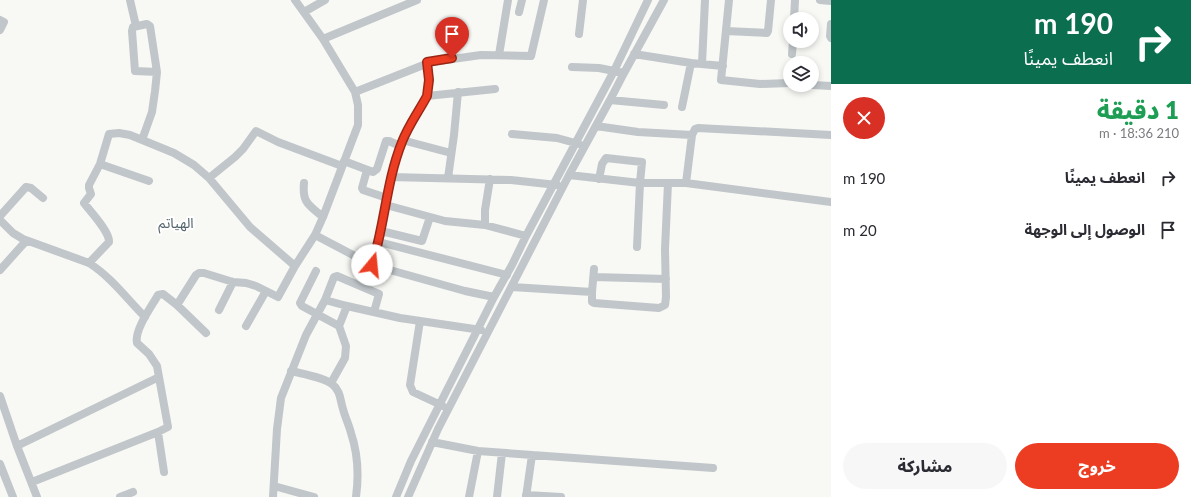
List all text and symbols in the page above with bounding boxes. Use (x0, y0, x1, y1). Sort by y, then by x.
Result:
text: 190 m (1034, 6, 1113, 40)
map controls (783, 12, 819, 92)
button: sound (783, 12, 819, 48)
icon: right (1127, 16, 1179, 68)
pin (435, 17, 469, 58)
icon: arrive (441, 23, 463, 45)
text: انعطف يمينًا (1023, 47, 1113, 69)
button: layers (783, 56, 819, 92)
text: 1 دقيقة (1097, 95, 1179, 124)
button: close (843, 97, 885, 139)
text: 210 m · 18:36 (1099, 125, 1179, 141)
icon: right (1157, 167, 1179, 189)
text: انعطف يمينًا (1065, 168, 1145, 186)
text: 190 m (843, 169, 885, 187)
district label: الهياتم (158, 214, 194, 234)
icon: arrive (1157, 219, 1179, 241)
text: الوصول إلى الوجهة (1024, 220, 1145, 238)
text: 20 m (843, 221, 877, 239)
position arrow (351, 244, 393, 286)
button: مشاركة (843, 443, 1007, 489)
button: خروج (1015, 443, 1179, 489)

